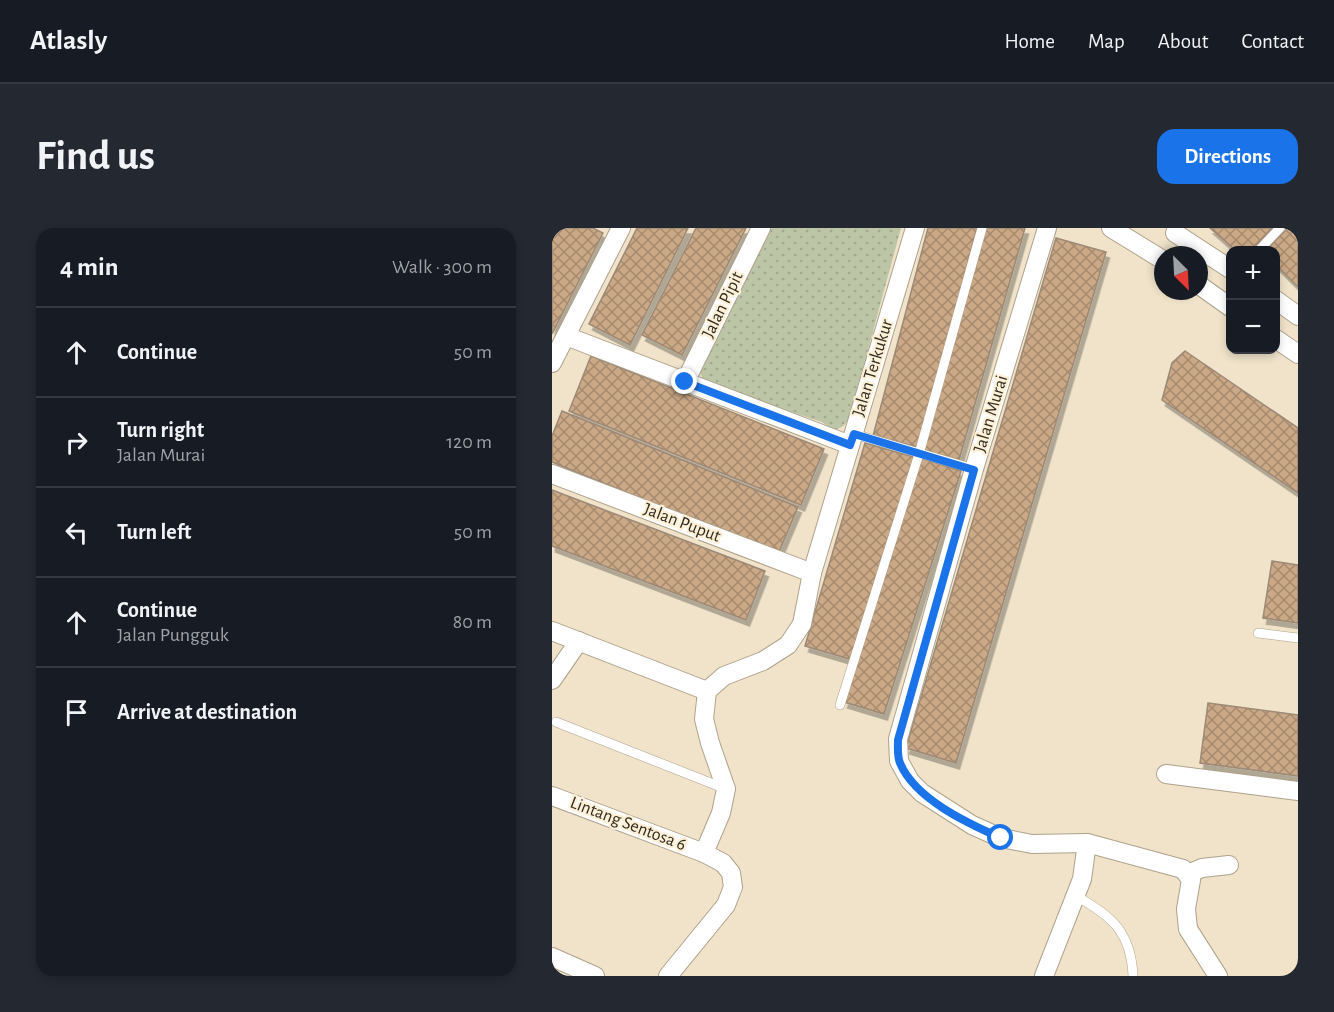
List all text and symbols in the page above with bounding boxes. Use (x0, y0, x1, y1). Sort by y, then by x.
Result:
text: Atlasly (30, 27, 107, 55)
text: Home (1004, 31, 1055, 52)
text: Map (1088, 31, 1125, 52)
text: About (1158, 31, 1208, 52)
text: Contact (1241, 31, 1304, 52)
button: Directions (1157, 129, 1298, 184)
text: Find us (36, 135, 155, 177)
north arrow (1154, 246, 1208, 300)
map controls (1226, 246, 1280, 354)
button: + (1226, 246, 1280, 300)
text: 4 min (60, 254, 119, 280)
text: Walk · 300 m (392, 257, 492, 277)
street label: Jalan Pipit (699, 269, 747, 341)
button: − (1226, 300, 1280, 354)
street label: Jalan Terkukur (850, 317, 896, 419)
icon: ahead (60, 336, 93, 369)
text: Continue (117, 341, 197, 363)
text: 50 m (454, 342, 492, 362)
route end (671, 368, 697, 394)
street label: Jalan Murai (971, 373, 1011, 455)
text: Turn right (117, 419, 204, 441)
icon: right (60, 426, 93, 459)
text: 120 m (446, 432, 492, 452)
text: Jalan Murai (117, 445, 205, 465)
street label: Jalan Puput (641, 500, 723, 546)
icon: left (60, 516, 93, 549)
text: Turn left (117, 521, 191, 543)
text: 50 m (454, 522, 492, 542)
text: Continue (117, 599, 197, 621)
icon: ahead (60, 606, 93, 639)
text: 80 m (453, 612, 492, 632)
text: Jalan Pungguk (117, 625, 229, 645)
icon: arrive (60, 696, 93, 729)
text: Arrive at destination (117, 701, 297, 723)
street label: Lintang Sentosa 6 (568, 794, 688, 854)
route start (987, 824, 1013, 850)

